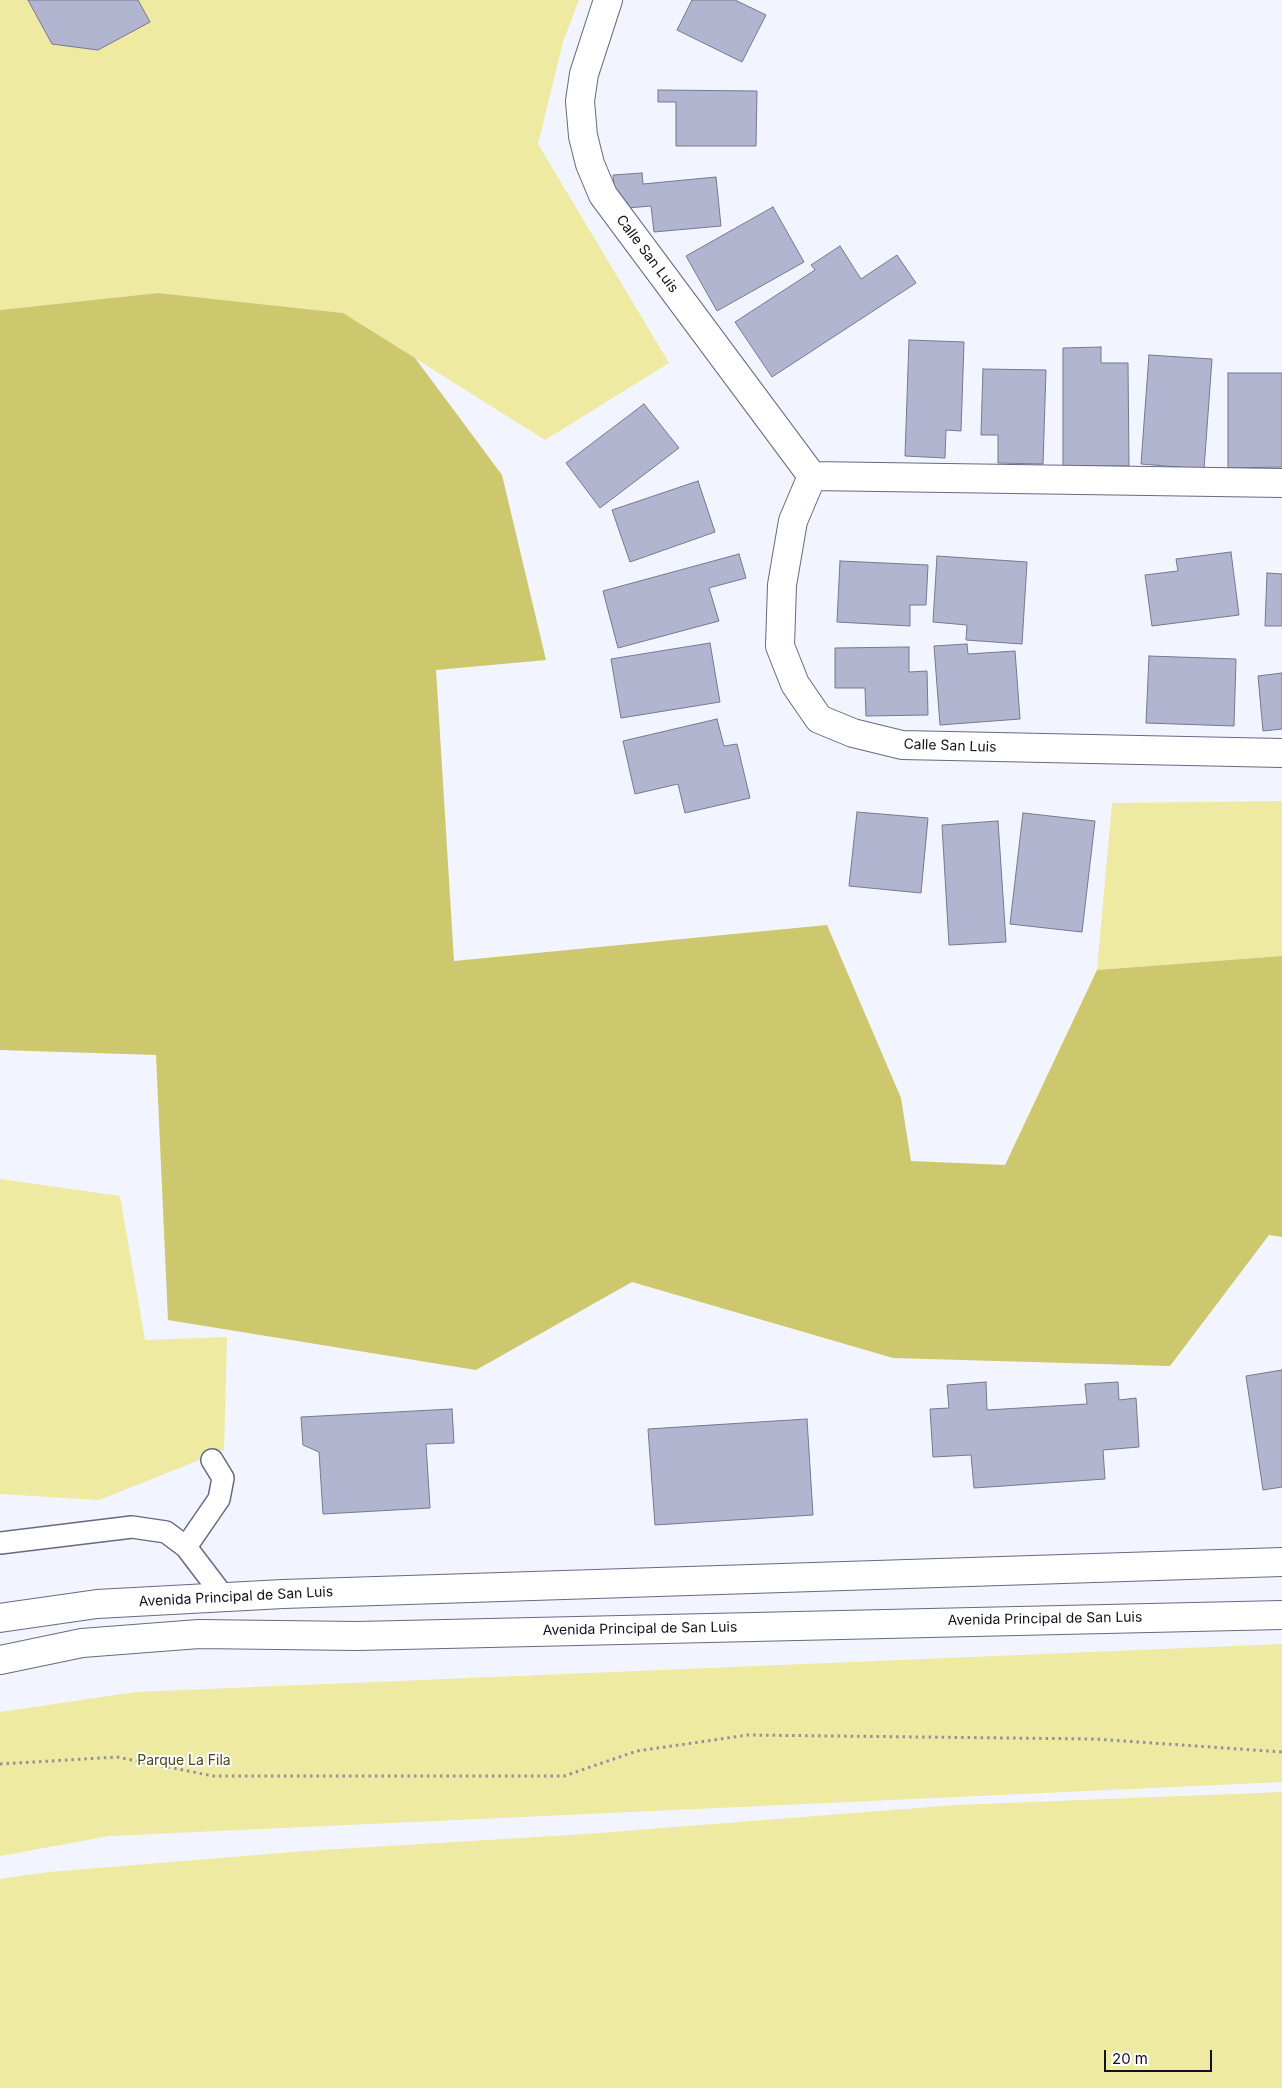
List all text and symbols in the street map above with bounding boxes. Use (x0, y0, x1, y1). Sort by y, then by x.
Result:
street label: Calle San Luis (612, 212, 682, 296)
street label: Calle San Luis (903, 736, 997, 756)
street label: Avenida Principal de San Luis (138, 1584, 334, 1610)
street label: Avenida Principal de San Luis (948, 1609, 1142, 1629)
street label: Avenida Principal de San Luis (543, 1619, 737, 1639)
park label: Parque La Fila (137, 1753, 231, 1769)
scale bar (1107, 2040, 1214, 2072)
text: 20 m (1112, 2049, 1148, 2068)

